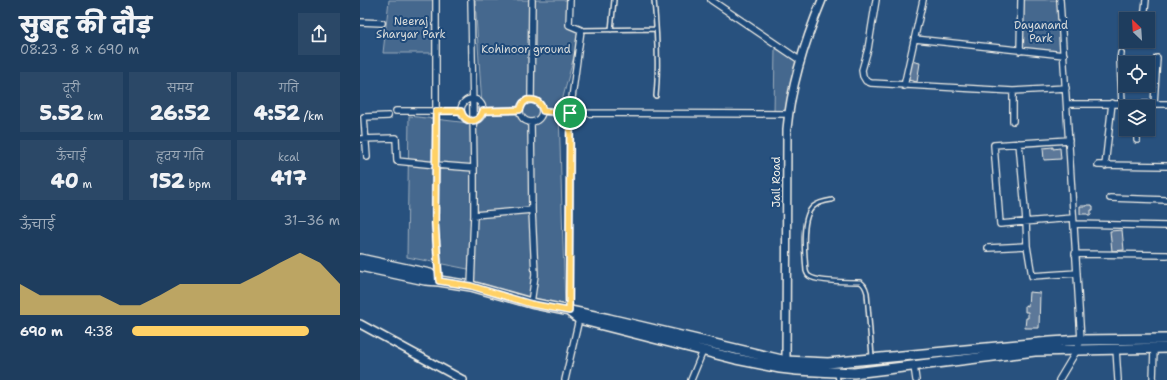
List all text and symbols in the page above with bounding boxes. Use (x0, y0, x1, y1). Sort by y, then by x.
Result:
text: सुबह की दौड़ (20, 11, 152, 40)
north arrow (1119, 12, 1155, 48)
map controls (1119, 12, 1155, 136)
button: share (298, 13, 340, 55)
park label: Neeraj Sharyar Park (376, 14, 446, 42)
park label: Dayanand Park (1014, 18, 1068, 46)
text: 08:23 · 8 × 690 m (20, 41, 139, 58)
park label: Kohinoor ground (481, 42, 571, 57)
button: locate (1119, 56, 1155, 92)
text: दूरी (63, 81, 80, 96)
text: समय (167, 81, 193, 96)
text: गति (279, 81, 299, 96)
pin (553, 96, 587, 130)
text: 5.52 (40, 100, 84, 126)
text: 26:52 (150, 100, 210, 126)
text: 4:52 (254, 100, 300, 126)
button: layers (1119, 100, 1155, 136)
icon: arrive (559, 102, 581, 124)
text: km (84, 109, 103, 124)
text: /km (300, 109, 323, 124)
text: ऊँचाई (57, 149, 86, 164)
text: हृदय गति (156, 149, 204, 164)
text: kcal (278, 150, 299, 165)
street label: Jail Road (769, 156, 784, 208)
text: 417 (271, 165, 307, 191)
text: 40 (51, 168, 79, 194)
text: 152 (149, 168, 185, 194)
text: m (79, 177, 92, 192)
text: bpm (185, 177, 211, 192)
text: 31–36 m (284, 212, 340, 229)
text: ऊँचाई (20, 216, 55, 233)
text: 690 m (20, 323, 63, 340)
text: 4:38 (84, 323, 113, 340)

